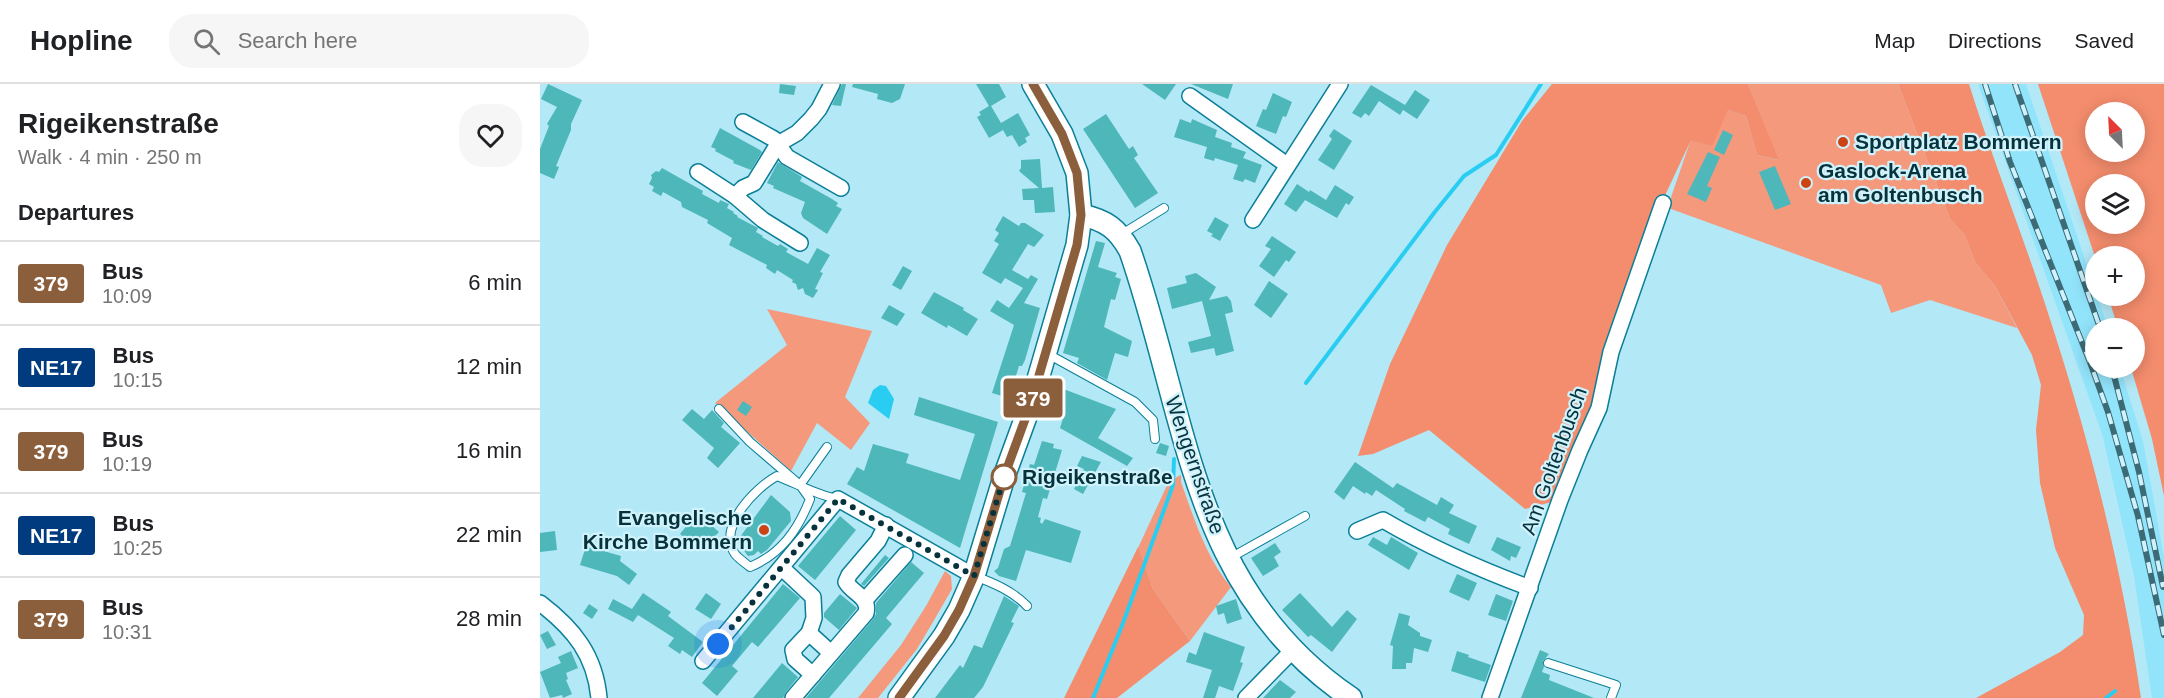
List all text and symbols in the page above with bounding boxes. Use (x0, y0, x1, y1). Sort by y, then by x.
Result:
search box (169, 14, 589, 68)
text: Hopline (30, 25, 133, 56)
icon: search (190, 25, 223, 58)
text: Search here (238, 28, 358, 53)
text: Map (1874, 29, 1915, 52)
text: Directions (1948, 29, 2041, 52)
text: Saved (2074, 29, 2134, 52)
north arrow (2085, 102, 2145, 162)
map controls (2085, 102, 2145, 378)
button: heart (459, 104, 522, 167)
text: Rigeikenstraße (18, 108, 219, 139)
place label: Sportplatz Bommern (1855, 130, 2062, 153)
marker: Sportplatz Bommern (1836, 135, 1850, 149)
text: Walk · 4 min · 250 m (18, 146, 202, 168)
place label: Gaslock-Arena am Goltenbusch (1818, 159, 1983, 206)
button: layers (2085, 174, 2145, 234)
marker: Gaslock-Arena am Goltenbusch (1799, 176, 1813, 190)
text: Departures (18, 200, 134, 225)
button: + (2085, 246, 2145, 306)
text: Bus (102, 259, 144, 284)
text: 6 min (468, 270, 522, 295)
text: 379 (33, 272, 69, 295)
text: 10:09 (102, 285, 152, 307)
button: − (2085, 318, 2145, 378)
text: Bus (113, 343, 154, 368)
text: 12 min (456, 354, 522, 379)
text: NE17 (30, 356, 83, 379)
text: 10:15 (113, 369, 163, 391)
line badge: 379 (998, 378, 1068, 418)
street label: Am Goltenbusch (1516, 384, 1591, 538)
text: 379 (1015, 387, 1051, 410)
street label: Wengernstraße (1161, 393, 1230, 537)
text: Bus (102, 427, 144, 452)
text: 16 min (456, 438, 522, 463)
text: 379 (33, 440, 69, 463)
text: 10:19 (102, 453, 152, 475)
marker: Rigeikenstraße (991, 464, 1017, 490)
place label: Rigeikenstraße (1022, 465, 1173, 488)
place label: Evangelische Kirche Bommern (583, 506, 752, 553)
text: Bus (113, 511, 154, 536)
text: 22 min (456, 522, 522, 547)
marker: Evangelische Kirche Bommern (757, 523, 771, 537)
text: NE17 (30, 524, 83, 547)
text: 10:25 (113, 537, 163, 559)
text: Bus (102, 595, 144, 620)
text: 28 min (456, 606, 522, 631)
text: 379 (33, 608, 69, 631)
text: 10:31 (102, 621, 152, 643)
your location (703, 629, 733, 659)

